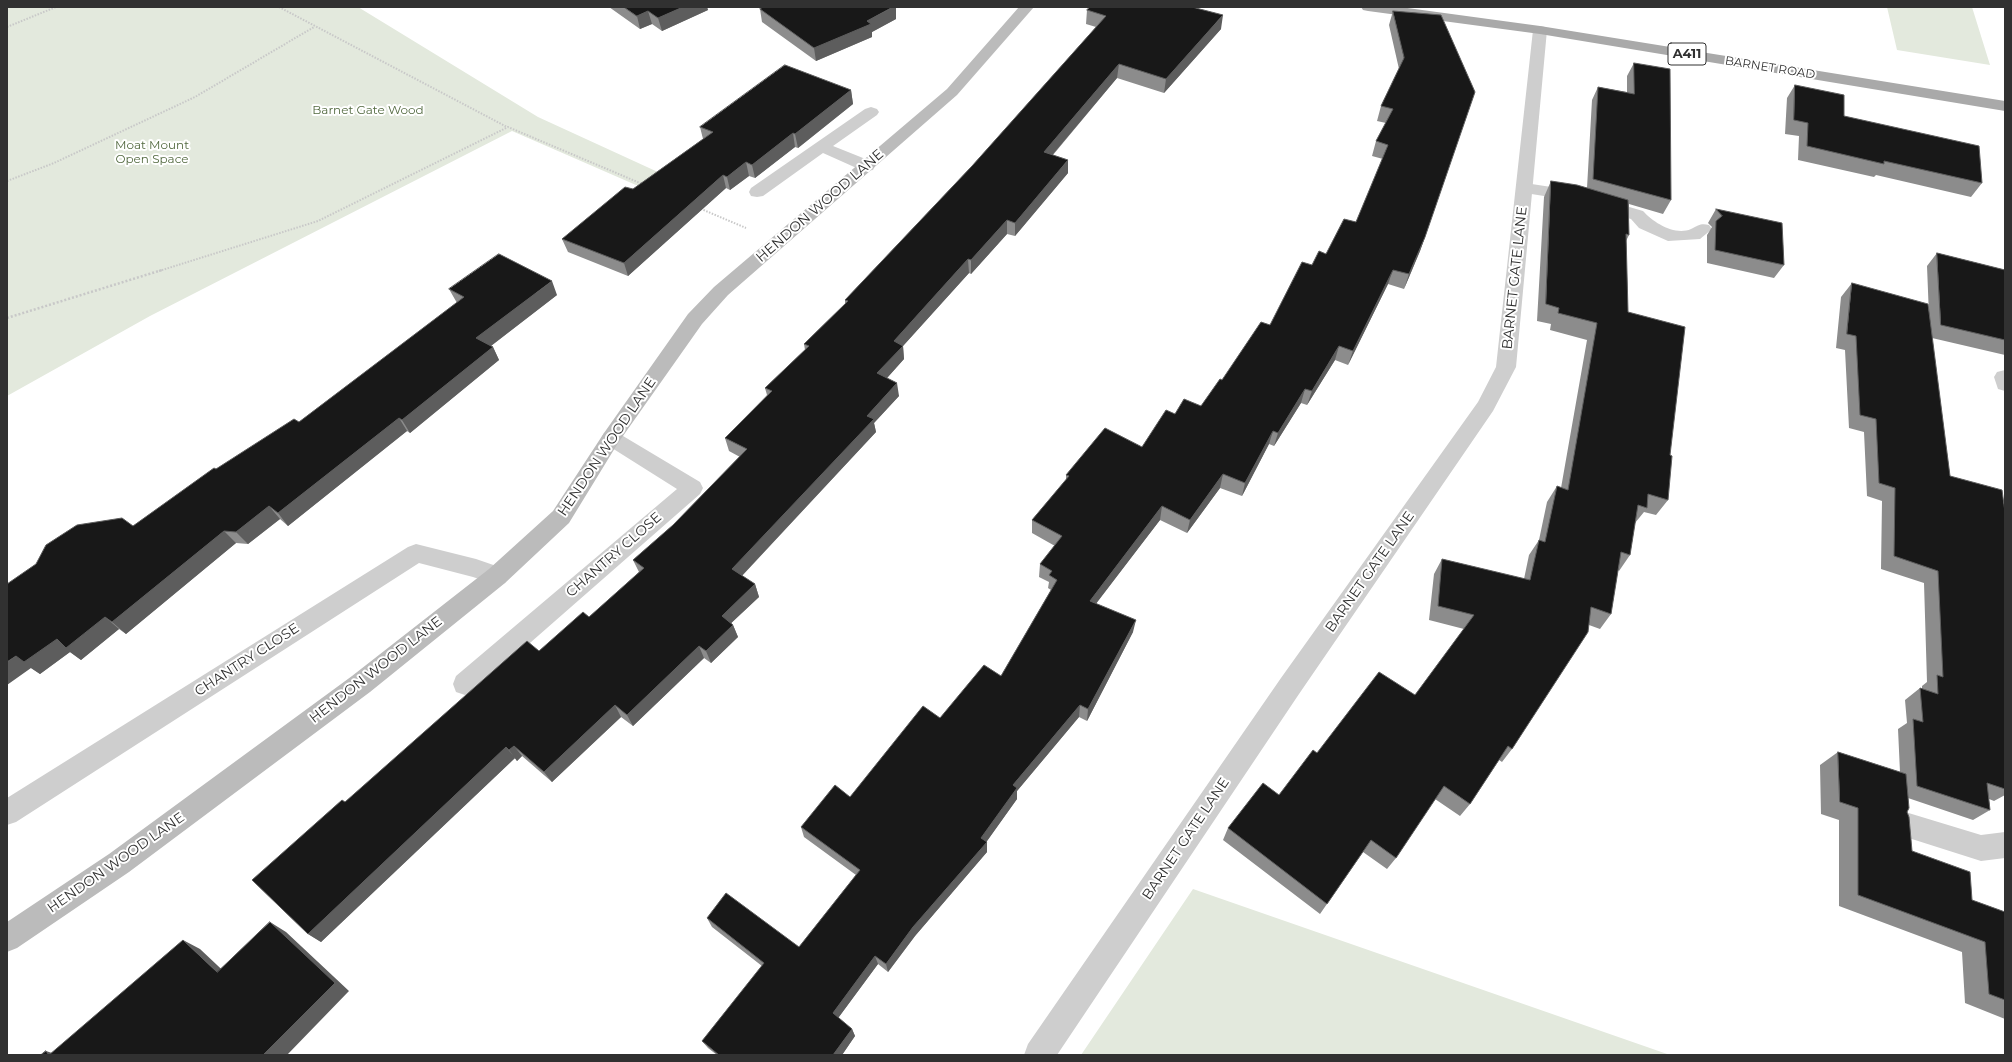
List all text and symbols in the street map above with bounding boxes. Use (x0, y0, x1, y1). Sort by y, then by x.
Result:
road number: A411 (1668, 43, 1706, 65)
street label: BARNET ROAD (1724, 54, 1816, 82)
park label: Barnet Gate Wood (312, 103, 424, 117)
park label: Moat Mount Open Space (115, 138, 189, 166)
street label: HENDON WOOD LANE (753, 146, 887, 266)
street label: BARNET GATE LANE (1499, 206, 1531, 350)
street label: HENDON WOOD LANE (554, 375, 660, 519)
street label: BARNET GATE LANE (1322, 508, 1418, 636)
street label: CHANTRY CLOSE (563, 509, 665, 601)
street label: HENDON WOOD LANE (306, 613, 446, 727)
street label: CHANTRY CLOSE (192, 620, 302, 700)
street label: BARNET GATE LANE (1139, 775, 1233, 903)
street label: HENDON WOOD LANE (44, 809, 188, 917)

